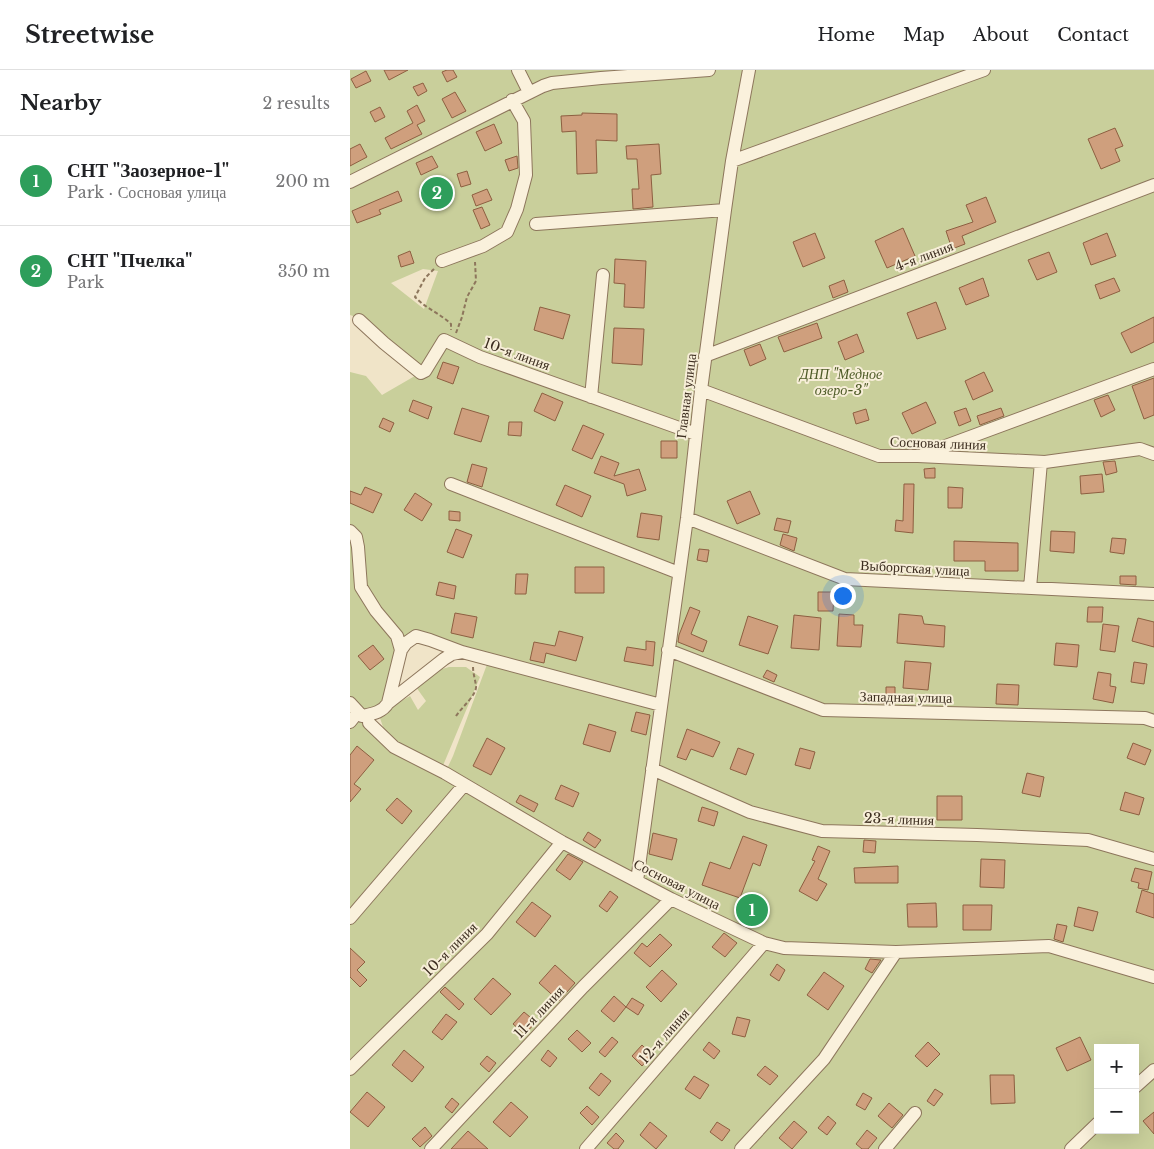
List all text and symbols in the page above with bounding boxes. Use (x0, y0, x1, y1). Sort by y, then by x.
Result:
text: Streetwise (25, 20, 154, 49)
text: Home (817, 24, 875, 46)
text: Map (903, 24, 945, 46)
text: About (973, 24, 1029, 46)
text: Contact (1057, 24, 1129, 46)
text: Nearby (20, 90, 101, 116)
text: 2 results (262, 93, 330, 113)
text: СНТ "Заозерное-1" (67, 159, 229, 182)
text: 1 (33, 171, 39, 191)
text: 200 m (276, 171, 330, 191)
pin: 2 (421, 174, 453, 212)
text: Park · Сосновая улица (67, 182, 226, 202)
street label: 4-я линия (892, 236, 956, 275)
text: СНТ "Пчелка" (67, 249, 192, 272)
text: 2 (31, 261, 41, 281)
text: 350 m (278, 261, 330, 281)
text: Park (67, 272, 104, 292)
street label: 10-я линия (481, 334, 553, 374)
street label: Главная улица (672, 352, 700, 440)
park label: ДНП "Медное озеро-3" (798, 365, 882, 399)
street label: Сосновая линия (890, 432, 987, 454)
street label: Выборгская улица (860, 556, 971, 580)
your location (830, 583, 856, 609)
street label: Западная улица (860, 687, 953, 707)
street label: 23-я линия (864, 809, 935, 829)
street label: Сосновая улица (631, 854, 724, 914)
pin: 1 (736, 891, 768, 929)
street label: 10-я линия (419, 918, 481, 980)
street label: 11-я линия (510, 982, 568, 1042)
street label: 12-я линия (635, 1004, 693, 1067)
map controls (1094, 1044, 1139, 1134)
button: + (1094, 1044, 1139, 1089)
button: − (1094, 1089, 1139, 1134)

